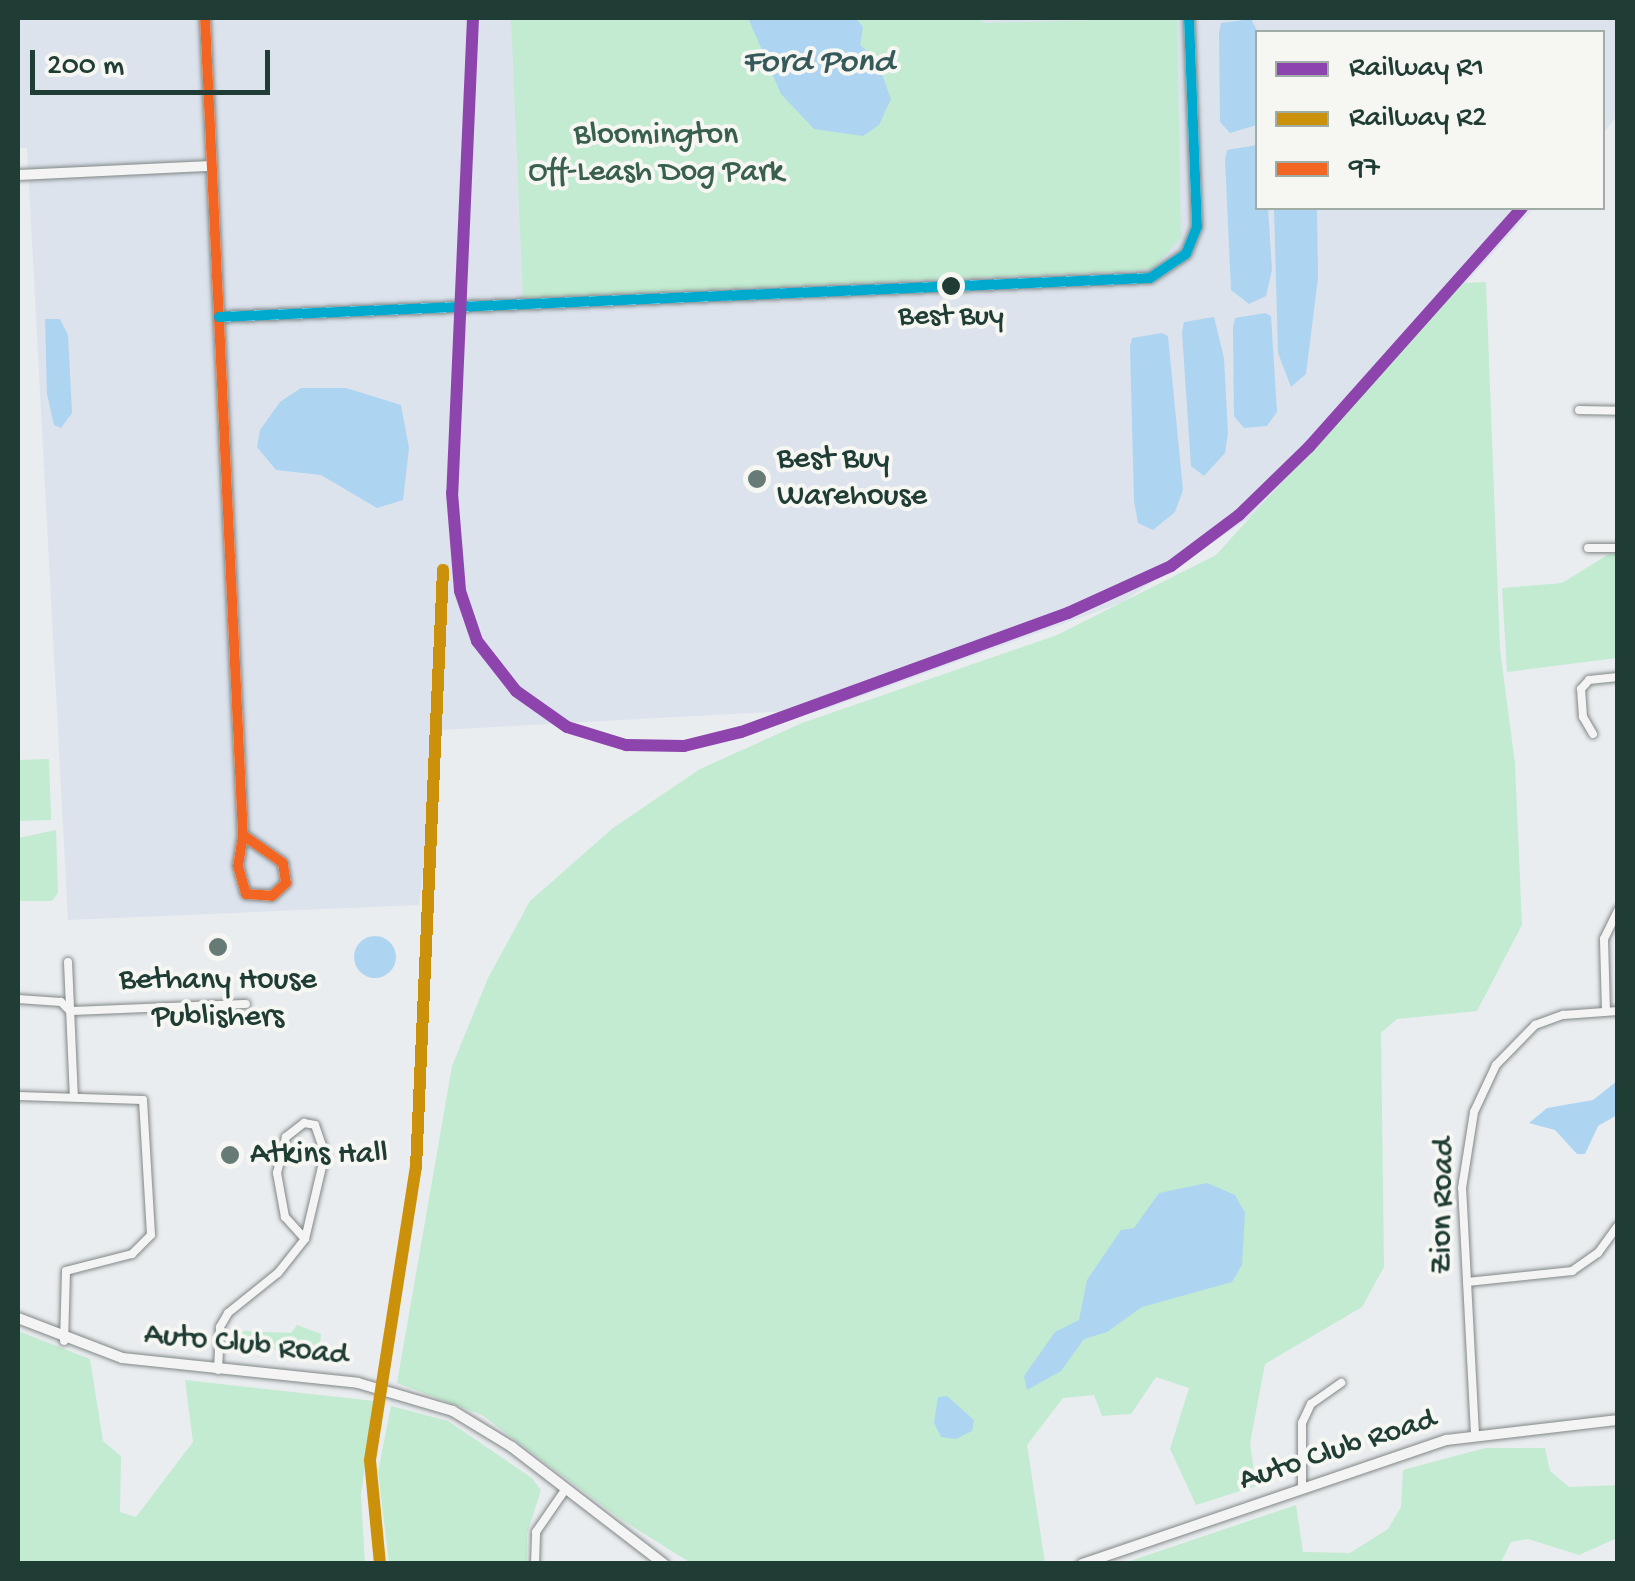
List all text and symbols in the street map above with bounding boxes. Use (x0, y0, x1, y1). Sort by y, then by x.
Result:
scale bar (35, 30, 275, 92)
legend (1255, 30, 1605, 210)
water label: Ford Pond (742, 43, 894, 85)
text: 200 m (47, 50, 124, 85)
text: Railway R1 (1349, 52, 1484, 87)
text: Railway R2 (1349, 102, 1487, 137)
park label: Bloomington Off-Leash Dog Park (528, 118, 784, 193)
text: 97 (1349, 152, 1380, 187)
marker: Best Buy (941, 276, 961, 296)
place label: Best Buy (898, 300, 1004, 336)
place label: Best Buy Warehouse (777, 442, 927, 517)
marker: Best Buy Warehouse (746, 468, 768, 490)
marker: Bethany House Publishers (207, 936, 229, 958)
place label: Bethany House Publishers (119, 963, 317, 1038)
place label: Atkins Hall (250, 1136, 388, 1174)
street label: Zion Road (1424, 1137, 1464, 1275)
marker: Atkins Hall (219, 1144, 241, 1166)
street label: Auto Club Road (142, 1316, 350, 1376)
street label: Auto Club Road (1235, 1401, 1441, 1501)

